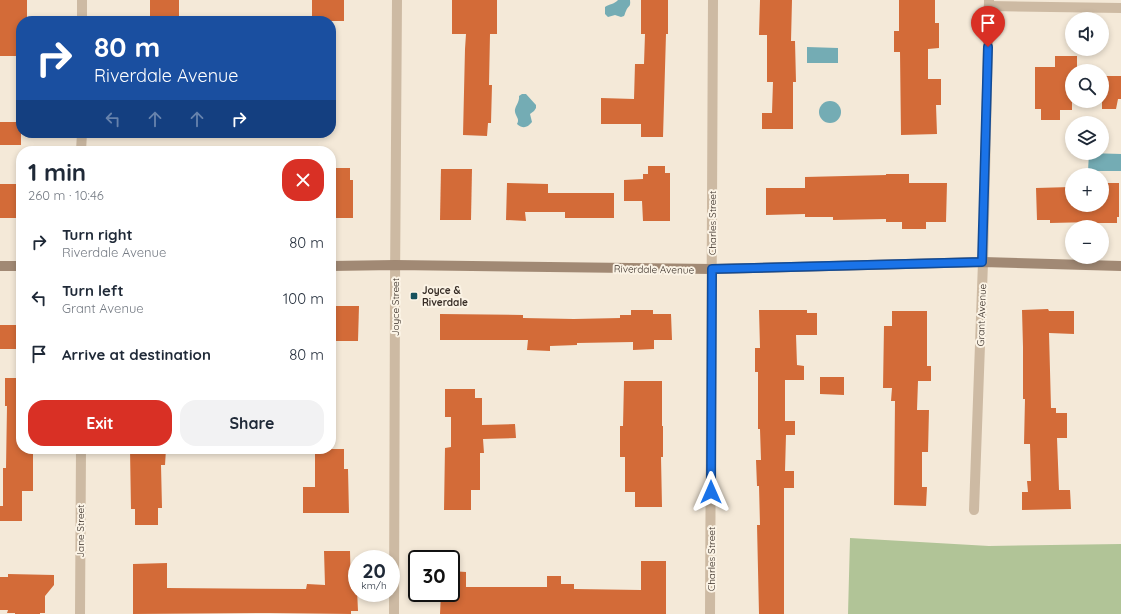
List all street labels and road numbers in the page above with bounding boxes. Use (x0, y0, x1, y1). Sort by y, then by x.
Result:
street label: Charles Street (706, 190, 719, 255)
street label: Riverdale Avenue (614, 262, 695, 277)
street label: Joyce Street (389, 277, 402, 336)
street label: Grant Avenue (974, 283, 989, 347)
street label: Jane Street (74, 504, 87, 558)
street label: Charles Street (705, 526, 718, 591)

